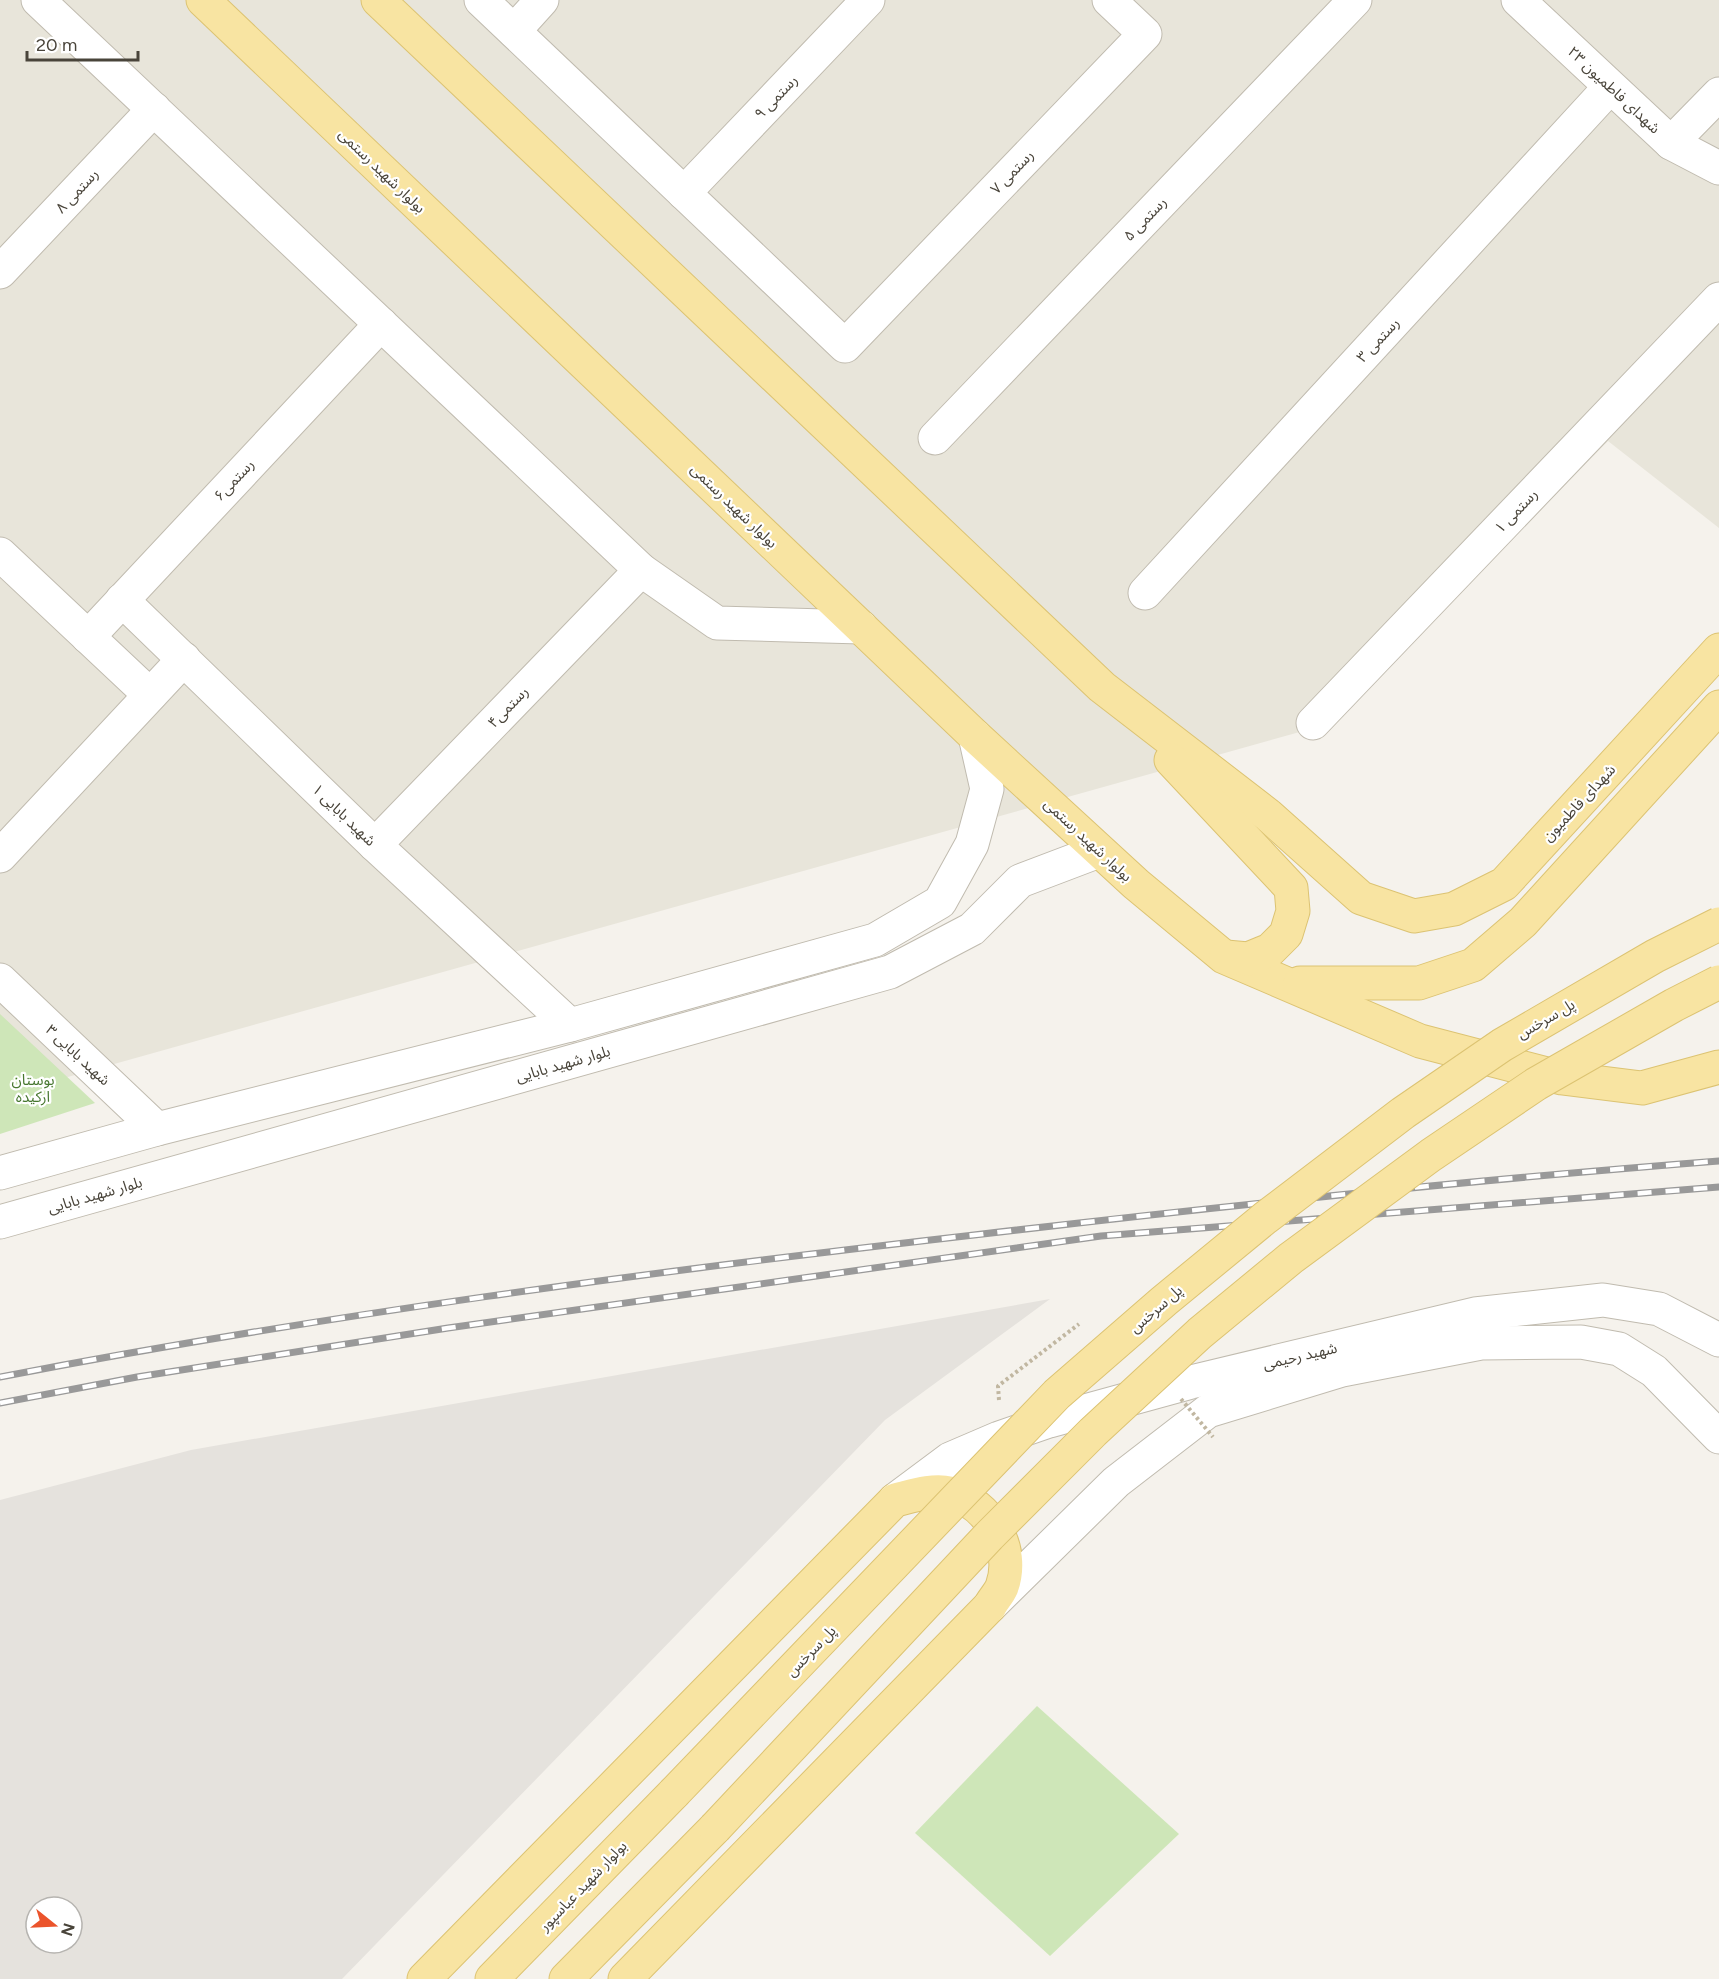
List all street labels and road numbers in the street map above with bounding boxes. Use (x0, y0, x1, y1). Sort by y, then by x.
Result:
street label: شهدای فاطمیون ۲۳ (1564, 43, 1664, 138)
street label: رستمی ۹ (751, 71, 801, 123)
street label: بولوار شهید رستمی (335, 125, 429, 217)
street label: رستمی ۷ (987, 146, 1037, 198)
street label: رستمی ۸ (52, 165, 102, 217)
street label: رستمی ۵ (1120, 193, 1170, 245)
street label: رستمی ۳ (1353, 314, 1403, 366)
street label: رستمی۶ (210, 455, 258, 505)
street label: بولوار شهید رستمی (687, 460, 781, 552)
street label: رستمی ۱ (1491, 485, 1541, 537)
street label: رستمی۴ (484, 683, 532, 731)
street label: شهدای فاطمیون (1539, 761, 1619, 845)
street label: شهید بابایی ۱ (309, 780, 380, 850)
street label: بولوار شهید رستمی (1040, 795, 1136, 885)
street label: پل سرخس (1514, 995, 1579, 1044)
street label: شهید بابایی ۳ (42, 1021, 114, 1089)
street label: بلوار شهید بابایی (514, 1042, 612, 1086)
street label: بلوار شهید بابایی (46, 1173, 144, 1217)
street label: پل سرخس (1126, 1281, 1187, 1338)
street label: شهید رحیمی (1261, 1339, 1339, 1373)
street label: پل سرخس (782, 1622, 841, 1681)
street label: بولوار شهید عباسپور (535, 1837, 631, 1936)

